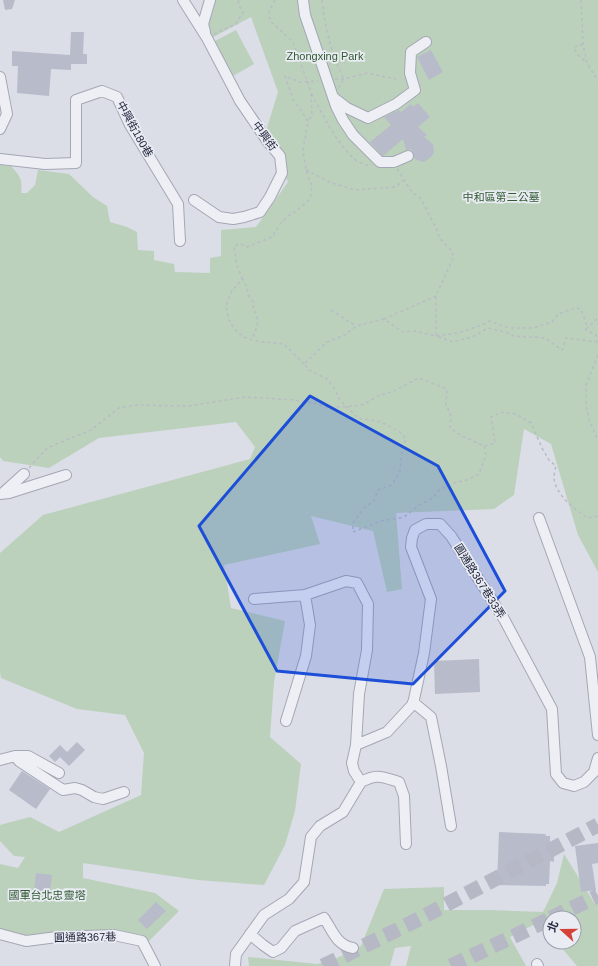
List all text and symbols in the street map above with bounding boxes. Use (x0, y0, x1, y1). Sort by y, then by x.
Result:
park label: Zhongxing Park (286, 50, 364, 62)
street label: 中興街180巷 (115, 99, 155, 159)
street label: 中興街 (250, 119, 280, 153)
park label: 中和區第二公墓 (463, 191, 540, 203)
street label: 圓通路367巷33弄 (452, 542, 508, 620)
park label: 國軍台北忠靈塔 (9, 889, 86, 901)
north arrow (542, 910, 582, 950)
text: 北 (545, 919, 560, 934)
street label: 圓通路367巷 (54, 930, 116, 944)

